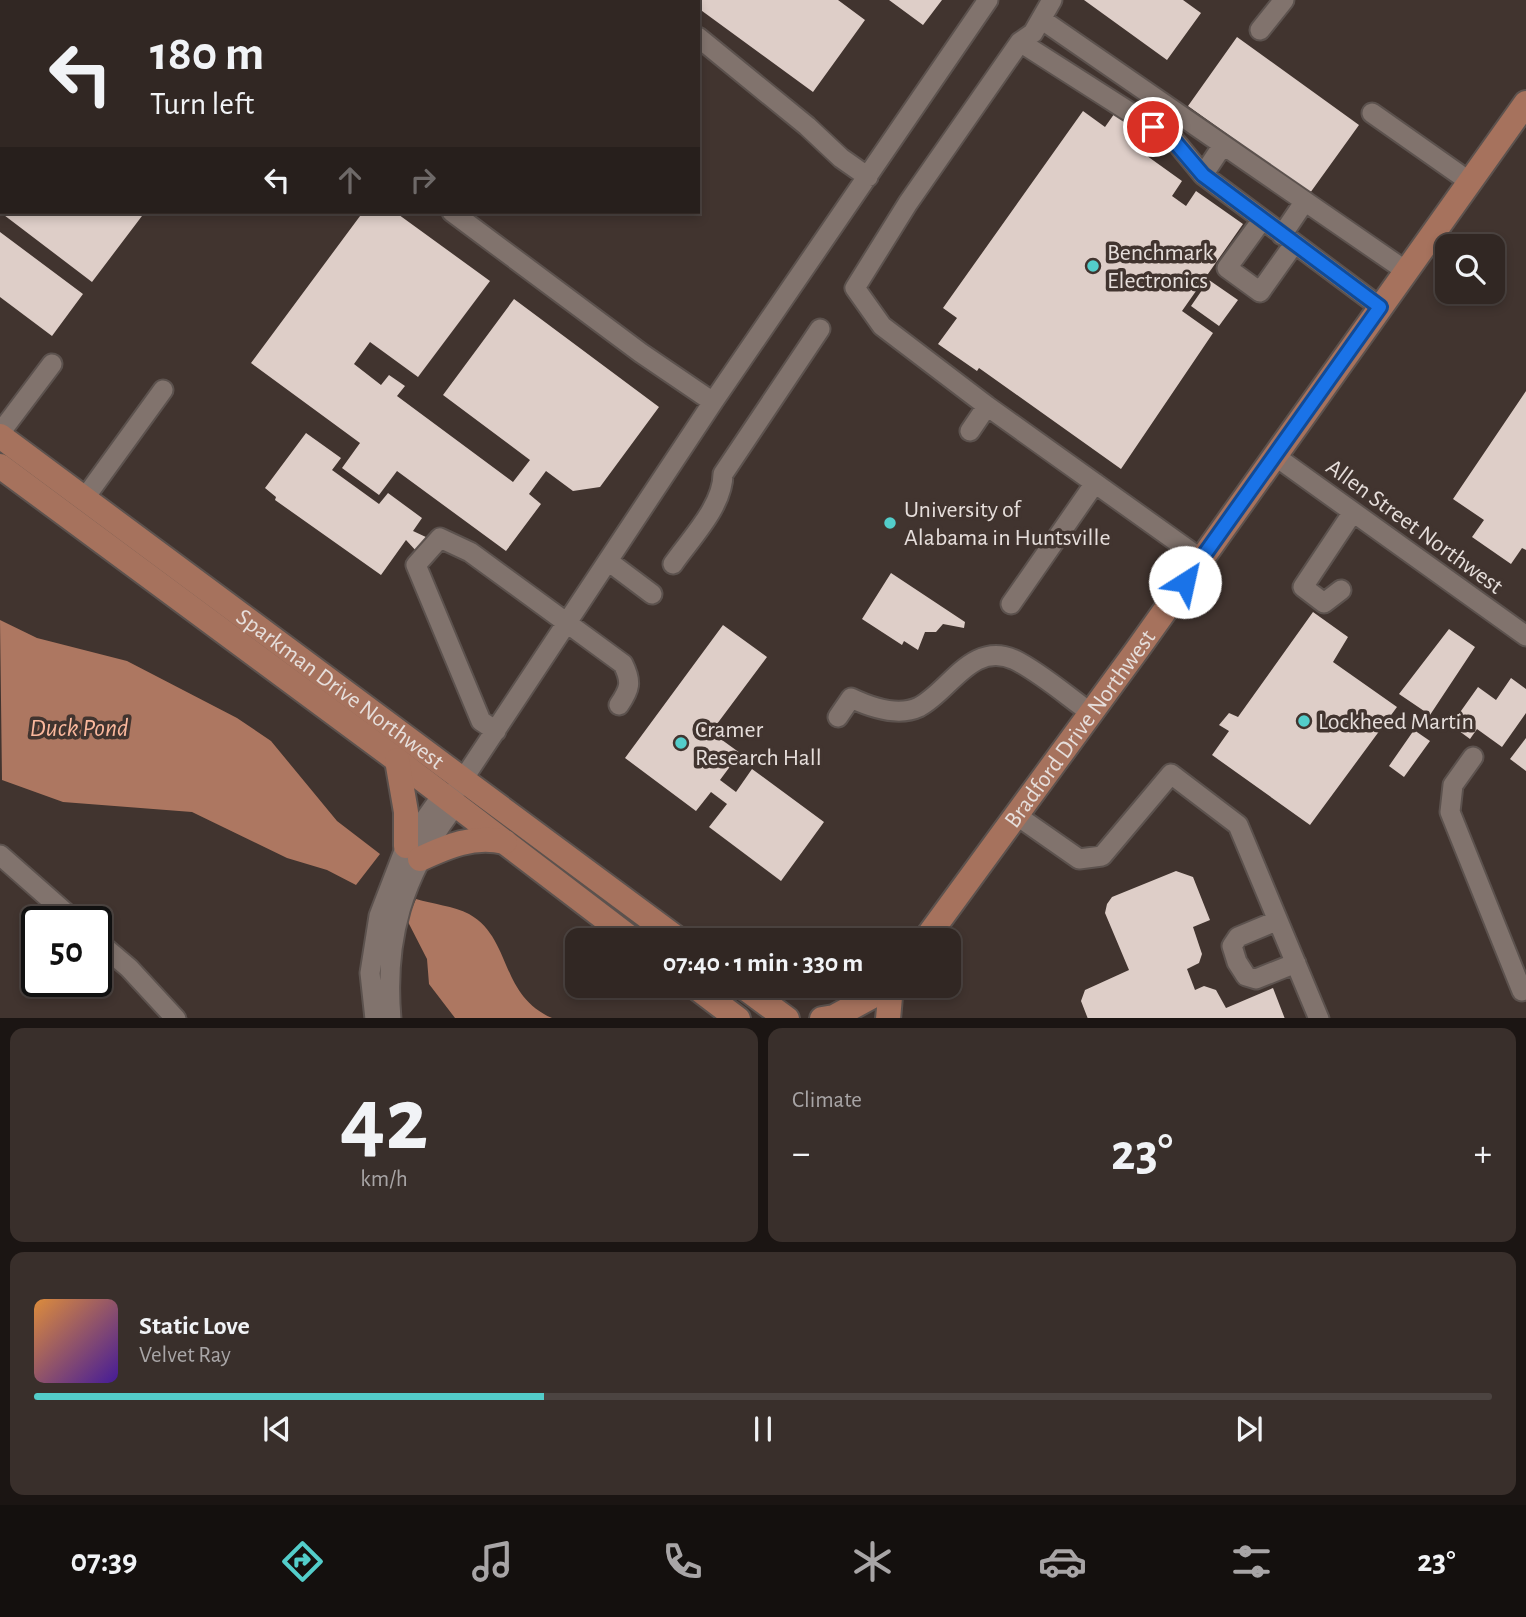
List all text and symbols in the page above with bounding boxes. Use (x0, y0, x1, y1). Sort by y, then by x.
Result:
icon: left (35, 28, 126, 119)
text: 180 m (150, 30, 264, 79)
text: Turn left (150, 88, 254, 120)
pin (1123, 97, 1183, 157)
icon: arrive (1134, 108, 1172, 146)
icon: left (258, 161, 296, 199)
icon: ahead (331, 161, 369, 199)
icon: right (404, 161, 442, 199)
map controls (1435, 234, 1505, 304)
button: search (1435, 234, 1505, 304)
place label: Benchmark Electronics (1107, 241, 1213, 293)
marker: Benchmark Electronics (1085, 258, 1101, 274)
street label: Allen Street Northwest (1322, 455, 1507, 599)
place label: University of Alabama in Huntsville (904, 498, 1110, 550)
marker: University of Alabama in Huntsville (882, 515, 898, 531)
position arrow (1148, 545, 1222, 619)
street label: Sparkman Drive Northwest (232, 605, 448, 774)
street label: Bradford Drive Northwest (1000, 625, 1161, 832)
place label: Lockheed Martin (1318, 710, 1474, 734)
marker: Lockheed Martin (1296, 713, 1312, 729)
water label: Duck Pond (29, 715, 129, 741)
place label: Cramer Research Hall (695, 718, 822, 770)
marker: Cramer Research Hall (673, 735, 689, 751)
speed limit sign: 50 (21, 906, 112, 997)
text: 07:40 · 1 min · 330 m (663, 950, 863, 976)
text: 42 (340, 1075, 428, 1166)
text: Climate (792, 1089, 862, 1112)
text: 23° (1111, 1127, 1173, 1179)
text: − (792, 1135, 810, 1173)
text: + (1474, 1135, 1492, 1173)
text: km/h (360, 1168, 408, 1191)
text: Static Love (139, 1313, 250, 1339)
text: Velvet Ray (139, 1344, 231, 1367)
icon: previous (258, 1410, 296, 1448)
icon: pause (744, 1410, 782, 1448)
icon: next (1230, 1410, 1268, 1448)
icon: directions (278, 1537, 327, 1586)
icon: music (468, 1537, 517, 1586)
icon: phone (658, 1537, 707, 1586)
icon: climate (848, 1537, 897, 1586)
icon: car (1038, 1537, 1087, 1586)
icon: filters (1227, 1537, 1276, 1586)
text: 07:39 (70, 1545, 137, 1577)
text: 23° (1417, 1545, 1456, 1577)

